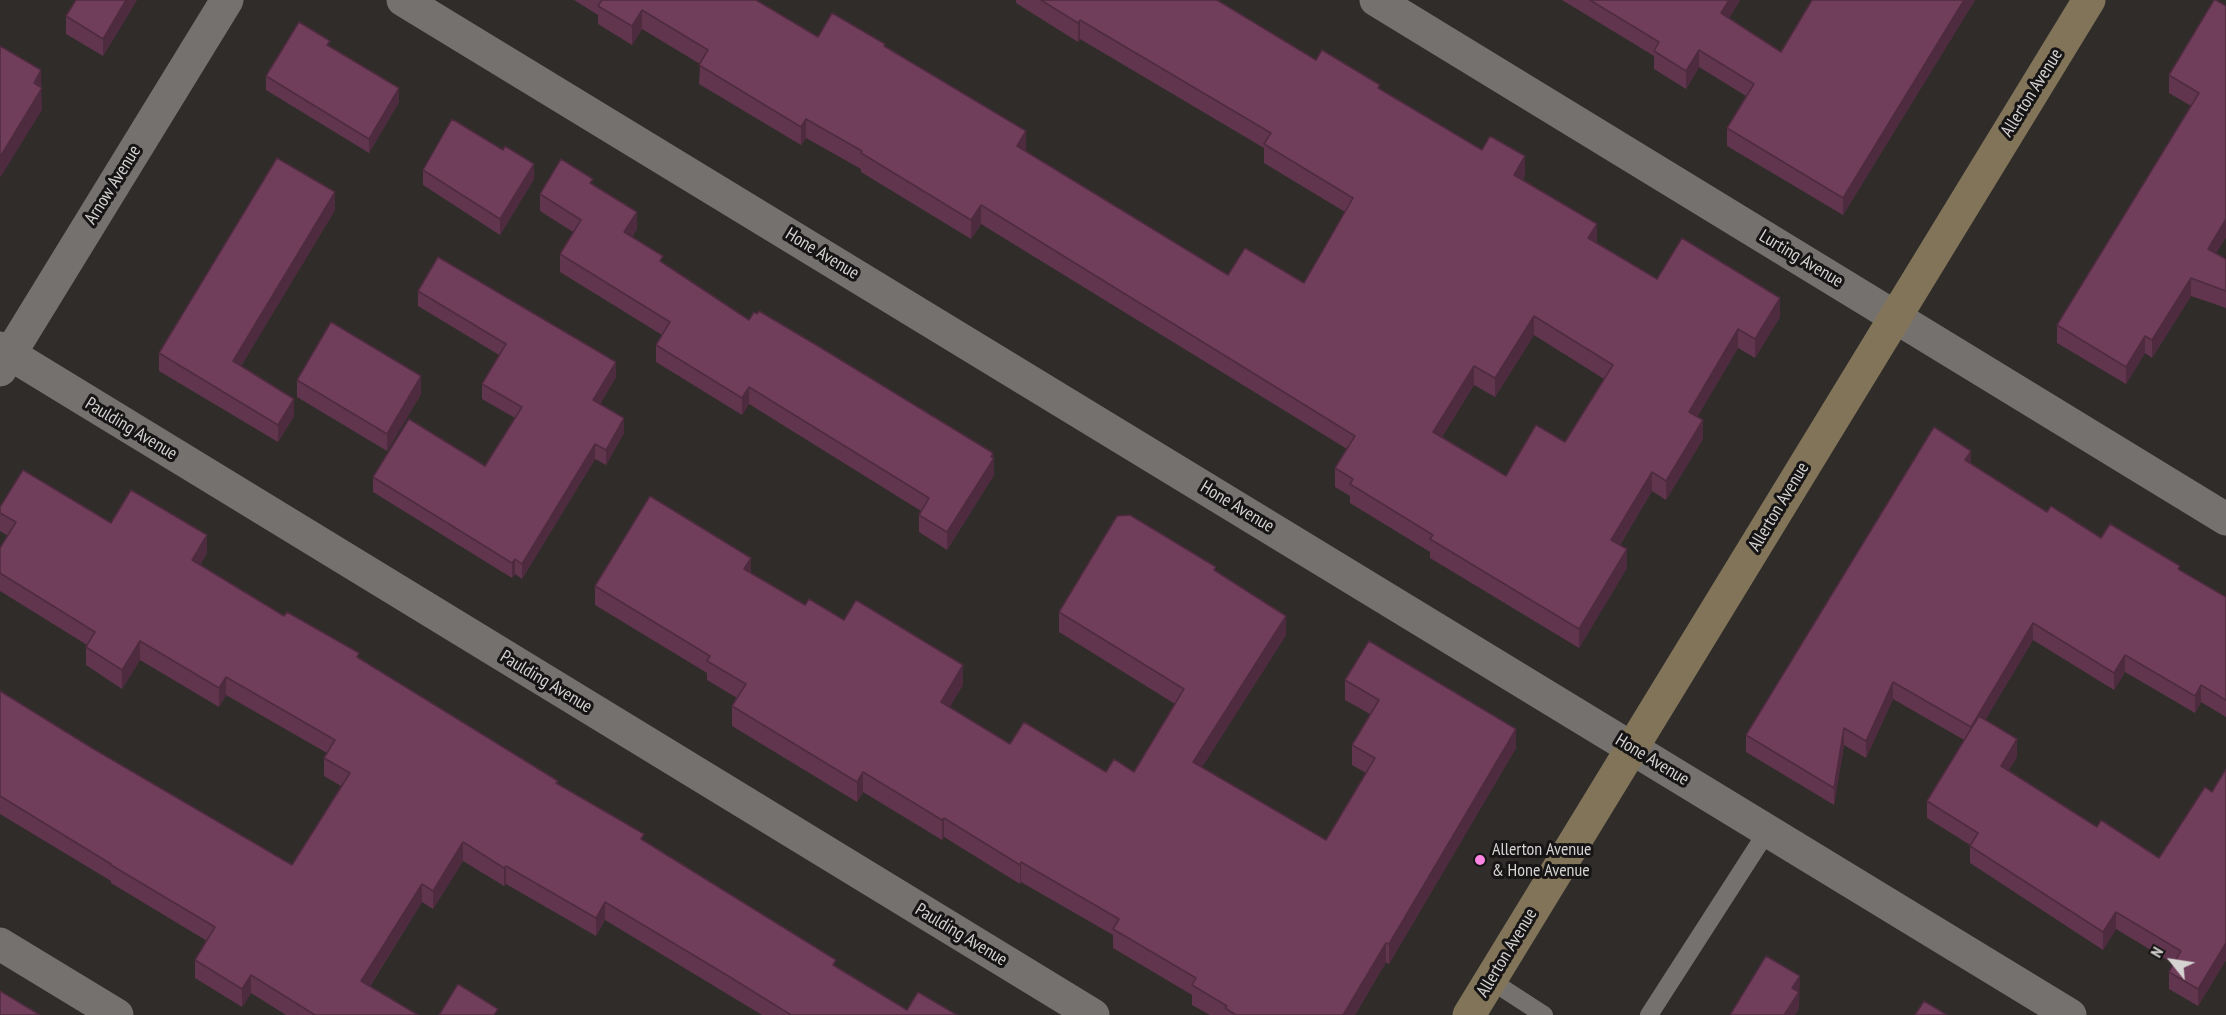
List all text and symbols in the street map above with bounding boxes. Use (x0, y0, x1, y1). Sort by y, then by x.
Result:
street label: Allerton Avenue (1996, 45, 2068, 141)
street label: Arnow Avenue (80, 142, 146, 228)
street label: Hone Avenue (781, 224, 863, 284)
street label: Lurting Avenue (1755, 225, 1847, 293)
street label: Paulding Avenue (81, 393, 181, 465)
street label: Allerton Avenue (1744, 459, 1814, 555)
street label: Hone Avenue (1196, 477, 1278, 537)
street label: Paulding Avenue (496, 646, 596, 718)
street label: Hone Avenue (1611, 730, 1693, 790)
place label: Allerton Avenue & Hone Avenue (1492, 839, 1592, 882)
marker: Allerton Avenue & Hone Avenue (1473, 853, 1487, 867)
street label: Paulding Avenue (911, 899, 1011, 971)
street label: Allerton Avenue (1472, 905, 1542, 1001)
north arrow (2142, 931, 2202, 991)
text: N (2146, 943, 2167, 961)

